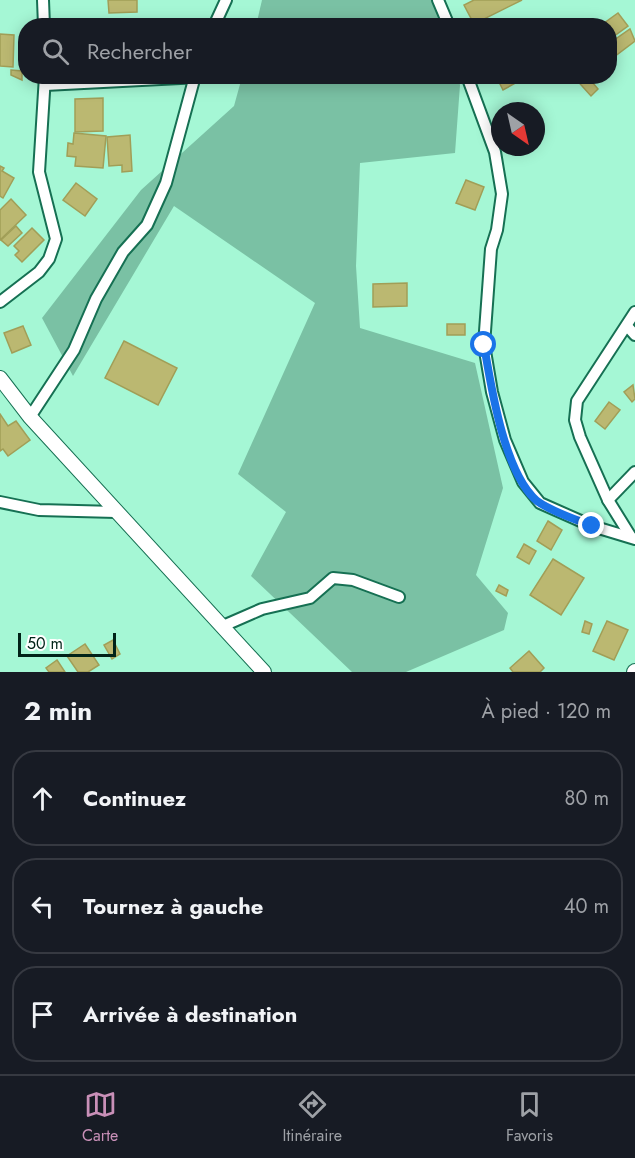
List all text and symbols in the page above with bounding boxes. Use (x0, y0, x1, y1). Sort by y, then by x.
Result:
search box (18, 18, 617, 84)
icon: search (39, 35, 72, 68)
text: Rechercher (87, 35, 192, 67)
north arrow (491, 102, 545, 156)
route start (470, 331, 496, 357)
route end (578, 512, 604, 538)
scale bar (18, 630, 116, 658)
text: 50 m (27, 632, 63, 655)
text: 2 min (24, 692, 92, 730)
text: À pied · 120 m (482, 697, 611, 726)
icon: ahead (26, 782, 59, 815)
text: Continuez (83, 782, 186, 814)
text: 80 m (564, 784, 609, 813)
icon: left (26, 890, 59, 923)
text: Tournez à gauche (83, 890, 263, 922)
text: 40 m (564, 892, 609, 921)
icon: arrive (26, 998, 59, 1031)
text: Arrivée à destination (83, 998, 297, 1030)
tab: Carte (82, 1088, 118, 1147)
tab: Itinéraire (283, 1088, 342, 1147)
tab: Favoris (506, 1088, 553, 1147)

